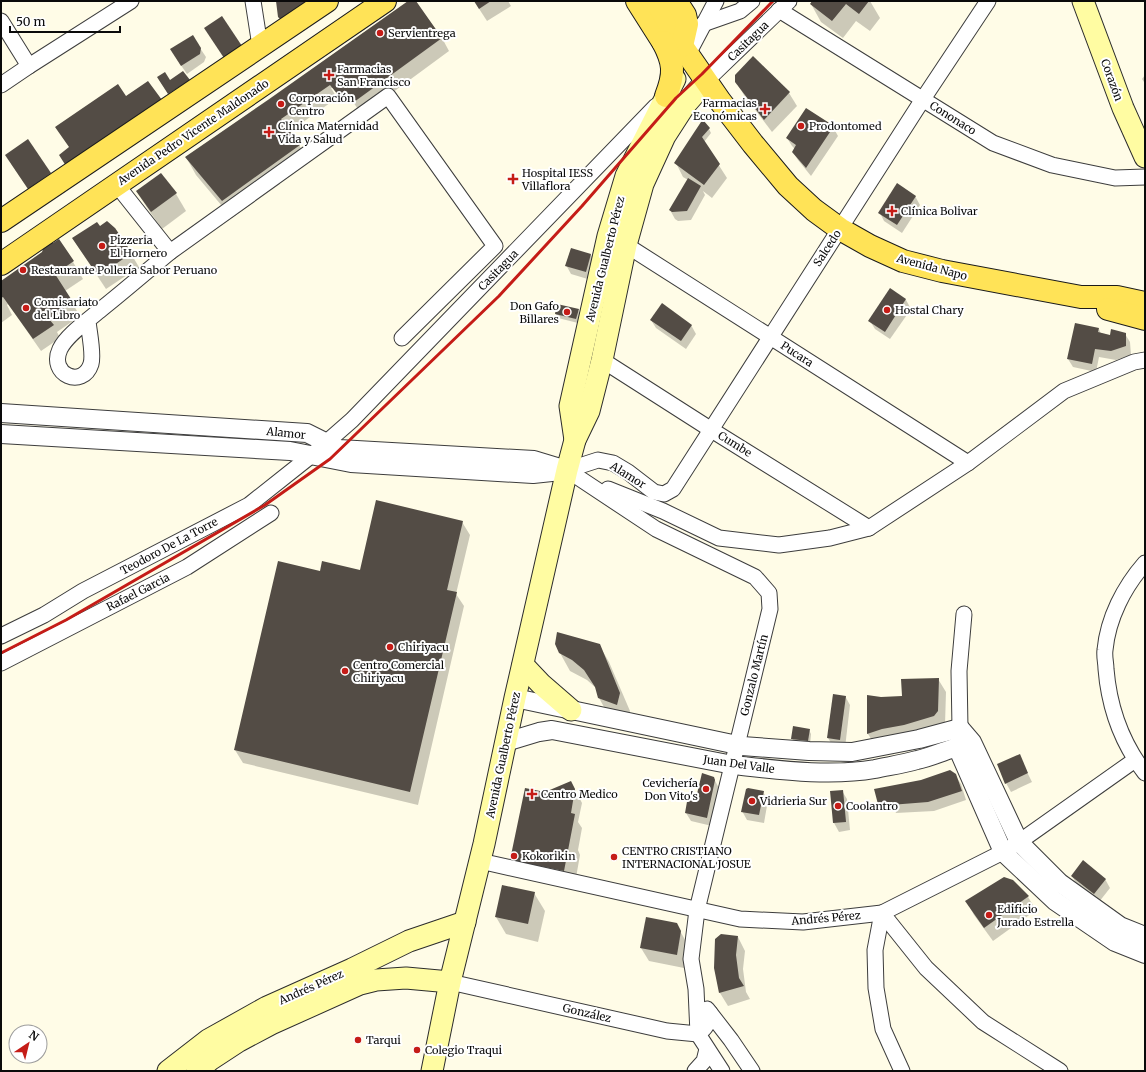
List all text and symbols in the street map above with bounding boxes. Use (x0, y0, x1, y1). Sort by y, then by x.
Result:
scale bar (10, 8, 120, 34)
text: 50 m (16, 14, 45, 29)
street label: Casitagua (725, 18, 772, 64)
place label: Servientrega (388, 26, 456, 40)
marker: Servientrega (375, 28, 385, 38)
street label: Corazón (1098, 57, 1126, 104)
place label: Farmacias San Francisco (337, 62, 411, 89)
marker: Farmacias San Francisco (324, 70, 334, 80)
street label: Avenida Pedro Vicente Maldonado (114, 76, 272, 188)
place label: Corporación Centro (289, 91, 355, 118)
place label: Farmacias Económicas (693, 96, 757, 123)
street label: Cononaco (927, 98, 979, 138)
marker: Corporación Centro (276, 99, 286, 109)
marker: Farmacias Económicas (760, 104, 770, 114)
place label: Clínica Maternidad Vida y Salud (277, 119, 379, 146)
place label: Prodontomed (809, 119, 882, 133)
marker: Prodontomed (796, 121, 806, 131)
marker: Clínica Maternidad Vida y Salud (263, 126, 275, 138)
place label: Hospital IESS Villaflora (521, 166, 593, 193)
marker: Hospital IESS Villaflora (507, 173, 519, 185)
street label: Avenida Gualberto Pérez (582, 195, 627, 324)
place label: Clínica Bolivar (901, 204, 978, 218)
marker: Clínica Bolivar (886, 205, 898, 217)
street label: Salcedo (810, 227, 844, 269)
place label: Pizzeria El Hornero (110, 233, 168, 260)
marker: Pizzeria El Hornero (97, 241, 107, 251)
street label: Casitagua (475, 246, 521, 293)
street label: Avenida Napo (894, 251, 969, 283)
place label: Restaurante Pollería Sabor Peruano (31, 263, 218, 277)
marker: Restaurante Pollería Sabor Peruano (18, 265, 28, 275)
place label: Comisariato del Libro (34, 295, 99, 322)
place label: Don Gafo Billares (510, 299, 560, 326)
marker: Comisariato del Libro (21, 303, 31, 313)
place label: Hostal Chary (895, 303, 964, 317)
marker: Hostal Chary (882, 305, 892, 315)
marker: Don Gafo Billares (562, 307, 572, 317)
street label: Pucara (778, 338, 816, 370)
street label: Alamor (265, 424, 306, 442)
street label: Cumbe (715, 428, 755, 460)
street label: Alamor (607, 458, 648, 491)
street label: Teodoro De La Torre (118, 514, 220, 578)
street label: Rafael Garcia (104, 570, 172, 614)
street label: Gonzalo Martín (737, 632, 771, 717)
place label: Chiriyacu (398, 640, 449, 654)
marker: Chiriyacu (385, 642, 395, 652)
place label: Centro Comercial Chiriyacu (353, 658, 445, 685)
marker: Centro Comercial Chiriyacu (340, 666, 350, 676)
street label: Avenida Gualberto Pérez (483, 691, 523, 820)
street label: Juan Del Valle (701, 752, 776, 776)
place label: Cevichería Don Vito's (643, 776, 698, 803)
marker: Cevichería Don Vito's (701, 784, 711, 794)
place label: Centro Medico (541, 787, 618, 801)
marker: Centro Medico (526, 788, 538, 800)
place label: Vidrieria Sur (759, 794, 827, 808)
marker: Vidrieria Sur (747, 796, 757, 806)
place label: Coolantro (846, 799, 898, 813)
marker: Coolantro (833, 801, 843, 811)
place label: CENTRO CRISTIANO INTERNACIONAL JOSUE (622, 844, 751, 871)
place label: Kokorikin (522, 849, 576, 863)
marker: Kokorikin (509, 851, 519, 861)
marker: CENTRO CRISTIANO INTERNACIONAL JOSUE (609, 852, 619, 862)
place label: Edificio Jurado Estrella (996, 902, 1074, 929)
street label: Andrés Pérez (790, 908, 861, 928)
marker: Edificio Jurado Estrella (984, 910, 994, 920)
street label: Andrés Pérez (276, 967, 345, 1008)
street label: González (561, 1001, 613, 1025)
north arrow (8, 1024, 48, 1064)
text: N (26, 1028, 42, 1044)
place label: Tarqui (366, 1033, 401, 1047)
marker: Tarqui (353, 1035, 363, 1045)
place label: Colegio Traqui (425, 1043, 503, 1057)
marker: Colegio Traqui (412, 1045, 422, 1055)

